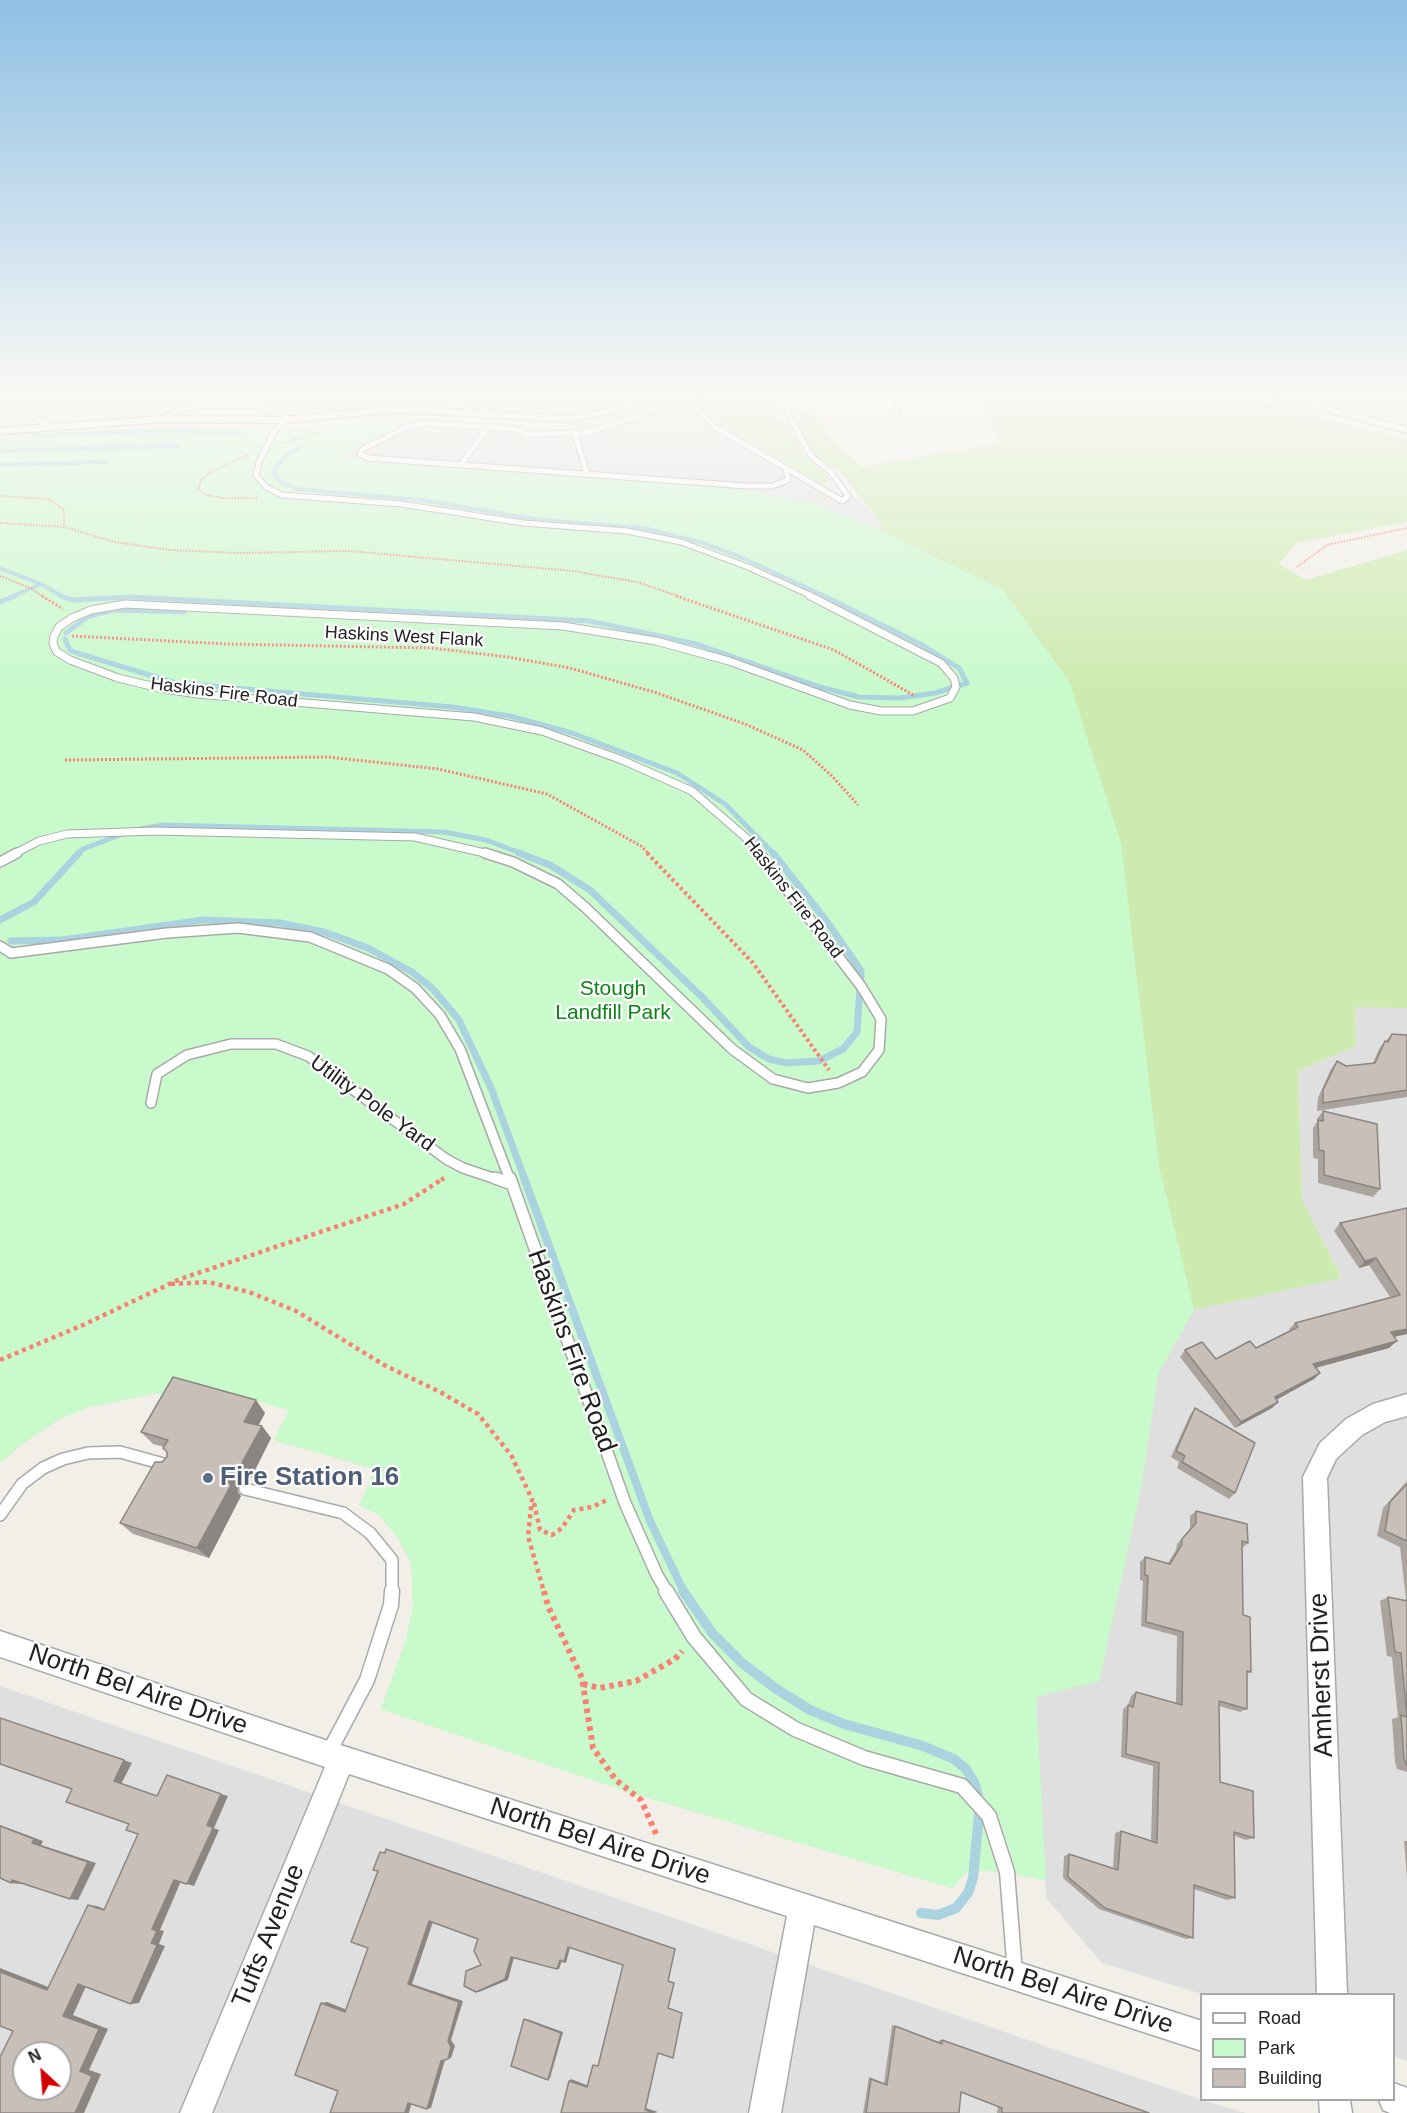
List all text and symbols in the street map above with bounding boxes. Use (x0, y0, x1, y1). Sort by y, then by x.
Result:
street label: Haskins West Flank (324, 622, 484, 652)
street label: Haskins Fire Road (149, 673, 299, 713)
street label: Haskins Fire Road (739, 833, 847, 963)
park label: Stough Landfill Park (555, 976, 671, 1026)
street label: Utility Pole Yard (305, 1050, 439, 1158)
street label: Haskins Fire Road (520, 1245, 622, 1457)
place label: Fire Station 16 (220, 1462, 399, 1494)
marker: Fire Station 16 (201, 1471, 215, 1485)
street label: Amherst Drive (1304, 1592, 1340, 1758)
street label: North Bel Aire Drive (24, 1638, 252, 1742)
street label: North Bel Aire Drive (486, 1792, 714, 1892)
street label: Tufts Avenue (226, 1860, 312, 2012)
street label: North Bel Aire Drive (949, 1941, 1177, 2041)
legend (1200, 1993, 1395, 2101)
text: Road (1258, 2008, 1301, 2028)
text: Park (1258, 2038, 1295, 2058)
north arrow (12, 2041, 72, 2101)
text: N (26, 2046, 44, 2066)
text: Building (1258, 2068, 1322, 2088)

